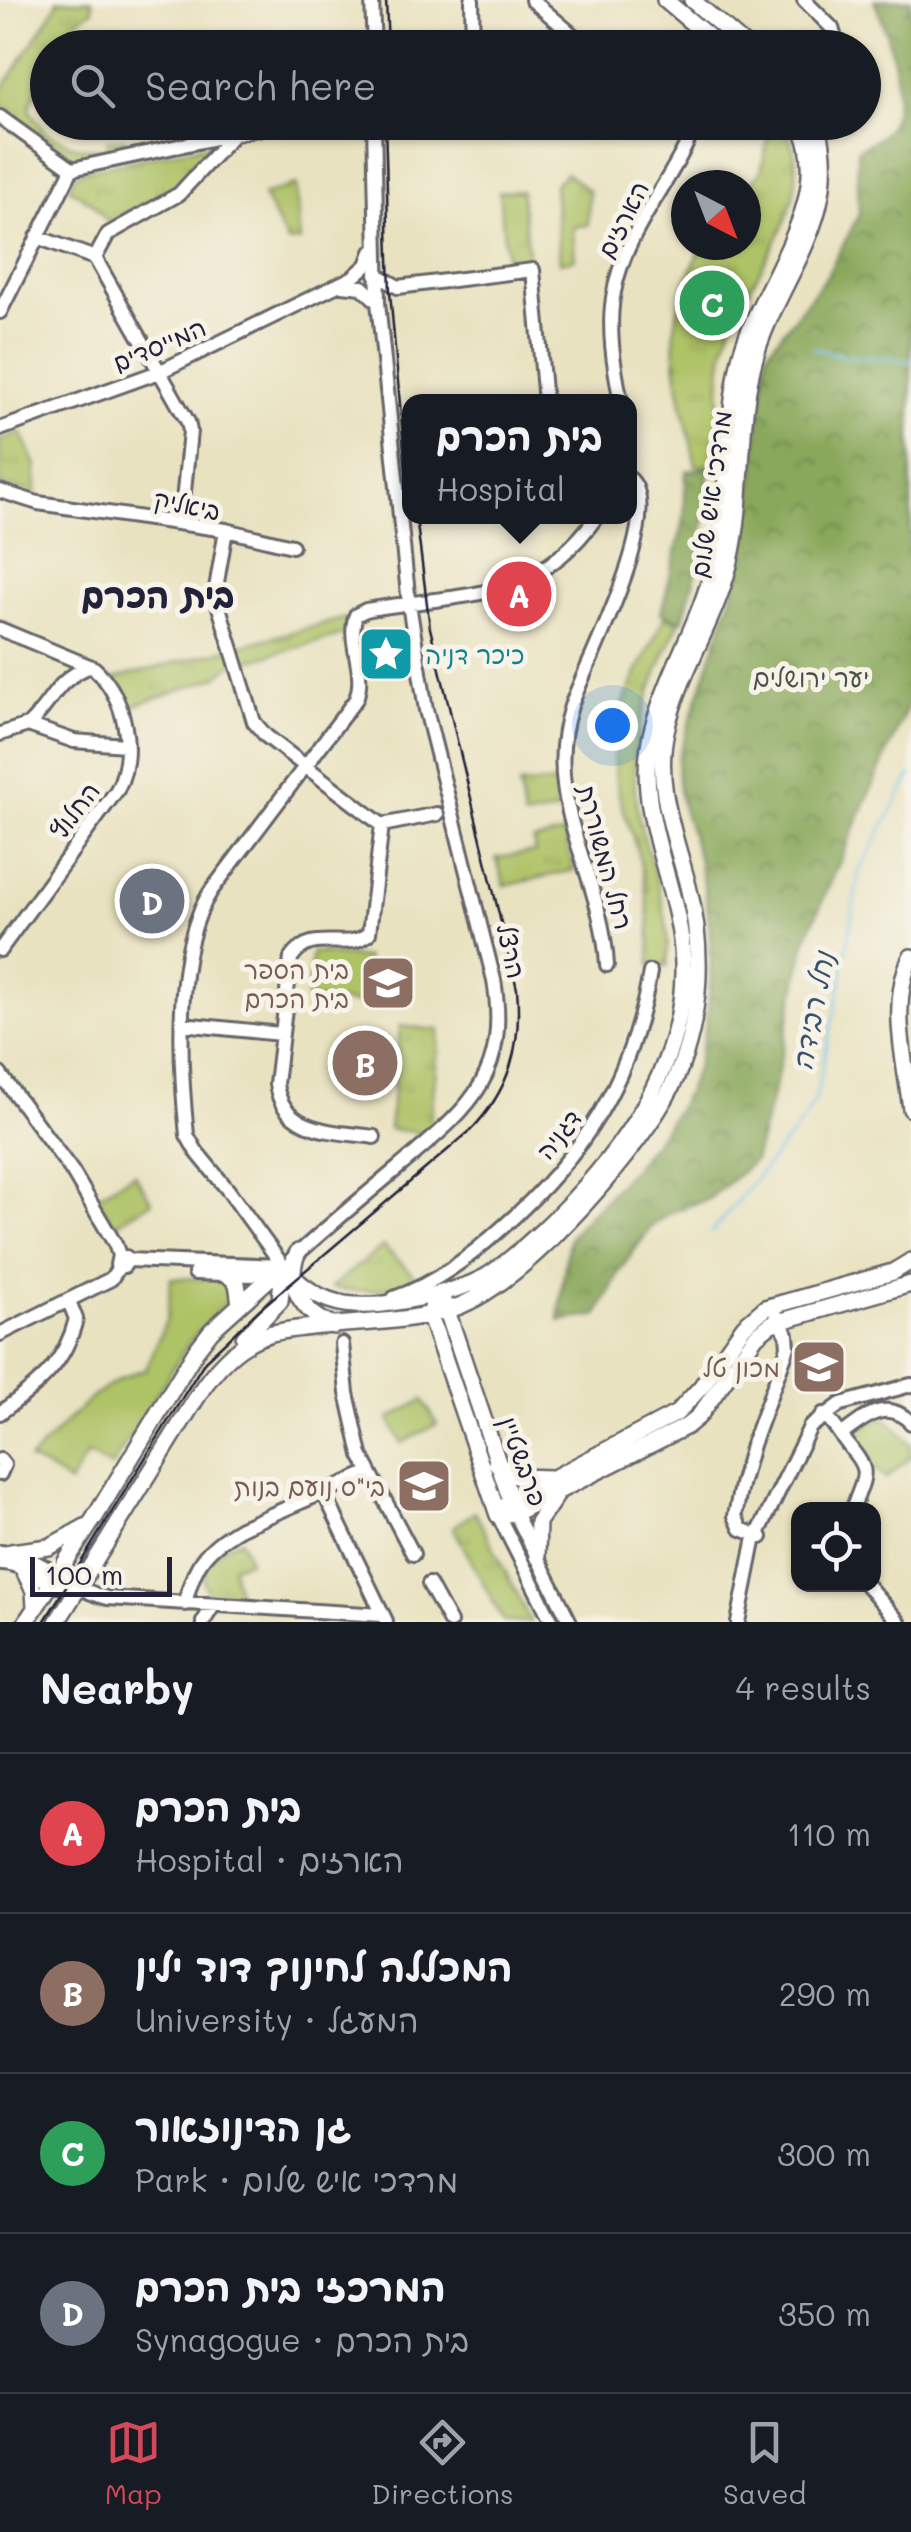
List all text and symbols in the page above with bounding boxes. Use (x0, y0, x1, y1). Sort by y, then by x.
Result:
search box (30, 30, 881, 140)
icon: search (65, 58, 120, 113)
text: Search here (145, 60, 376, 110)
north arrow (671, 170, 761, 260)
street label: הארזים (589, 175, 655, 263)
pin: C (680, 266, 744, 340)
street label: המייסדים (108, 310, 210, 378)
popup (402, 394, 637, 524)
street label: מרדכי איש שלום (682, 408, 738, 580)
text: בית הכרם (436, 410, 603, 460)
text: Hospital (436, 467, 565, 509)
street label: ביאליק (150, 481, 223, 528)
pin: A (486, 556, 552, 632)
district label: בית הכרם (81, 571, 235, 617)
place icon: כיכר דניה (356, 624, 416, 684)
place label: כיכר דניה (425, 638, 524, 670)
park label: יער ירושלים (753, 661, 869, 693)
your location (587, 700, 638, 751)
street label: החלוץ (42, 775, 106, 845)
street label: רחל המשוררת (571, 779, 641, 933)
pin: D (120, 864, 184, 938)
street label: הרצל (491, 921, 533, 981)
water label: נחל רבידה (783, 947, 841, 1073)
place label: בית הספר בית הכרם (244, 953, 349, 1014)
school or university icon: בית הספר בית הכרם (358, 953, 418, 1013)
pin: B (332, 1026, 398, 1100)
street label: דגניה (528, 1102, 588, 1166)
school or university icon: מכון טל (789, 1337, 849, 1397)
place label: מכון טל (703, 1351, 780, 1384)
street label: פרבשטיין (492, 1412, 555, 1511)
school or university icon: בי"ס נועם בנות (394, 1456, 454, 1516)
place label: בי"ס נועם בנות (234, 1470, 385, 1502)
map controls (791, 1502, 881, 1592)
button: locate (791, 1502, 881, 1592)
scale bar (30, 1552, 172, 1596)
text: 100 m (45, 1556, 123, 1592)
text: Nearby (40, 1660, 194, 1715)
text: 4 results (735, 1666, 871, 1708)
text: בית הכרם (135, 1781, 302, 1831)
text: A (61, 1812, 84, 1854)
text: 110 m (787, 1812, 871, 1854)
text: Hospital · הארזים (135, 1838, 404, 1880)
text: המכללה לחינוך דוד ילין (135, 1941, 512, 1991)
text: B (62, 1972, 83, 2014)
text: 290 m (779, 1972, 871, 2014)
text: University · המעגל (135, 1998, 419, 2040)
text: גן הדינוזאור (135, 2101, 351, 2151)
text: C (61, 2132, 84, 2174)
text: 300 m (777, 2132, 871, 2174)
text: Park · מרדכי איש שלום (135, 2158, 458, 2200)
text: המרכזי בית הכרם (135, 2261, 446, 2311)
text: D (61, 2292, 84, 2334)
text: 350 m (778, 2292, 871, 2334)
text: Synagogue · בית הכרם (135, 2318, 469, 2360)
tab: Map (105, 2415, 162, 2511)
tab: Directions (371, 2415, 514, 2511)
tab: Saved (723, 2415, 806, 2511)

